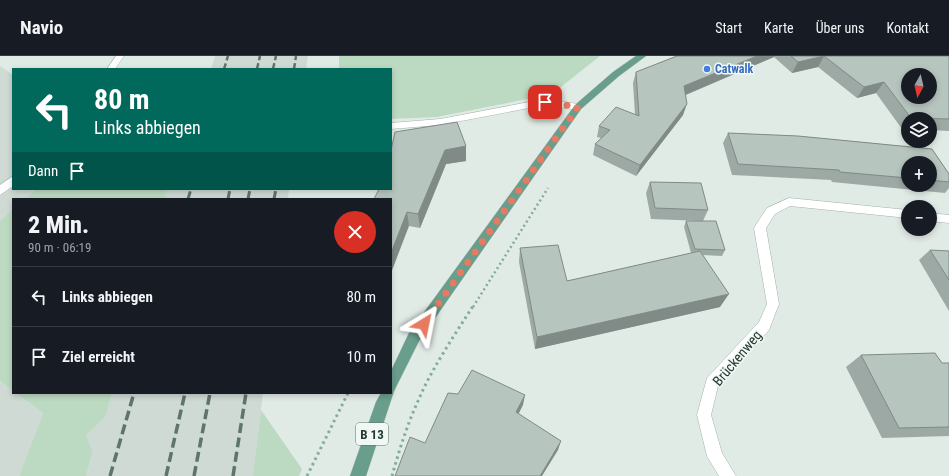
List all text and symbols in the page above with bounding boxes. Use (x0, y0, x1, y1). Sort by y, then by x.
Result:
text: Navio (20, 16, 63, 39)
text: Start (715, 20, 742, 36)
text: Karte (764, 20, 794, 36)
text: Über uns (816, 20, 864, 36)
text: Kontakt (886, 20, 929, 36)
place label: Catwalk (715, 62, 753, 76)
marker: Catwalk (702, 64, 712, 74)
north arrow (901, 68, 937, 104)
map controls (901, 68, 937, 236)
text: 80 m (94, 83, 150, 116)
icon: left (28, 84, 80, 136)
pin (528, 85, 562, 119)
icon: arrive (534, 91, 556, 113)
button: layers (901, 112, 937, 148)
text: Links abbiegen (94, 117, 201, 138)
button: + (901, 156, 937, 192)
icon: arrive (66, 160, 88, 182)
text: Dann (28, 162, 58, 180)
button: − (901, 200, 937, 236)
text: 2 Min. (28, 211, 89, 239)
button: close (334, 211, 376, 253)
text: 90 m · 06:19 (28, 240, 91, 255)
icon: left (28, 286, 50, 308)
text: Links abbiegen (62, 288, 153, 306)
text: 80 m (346, 288, 376, 306)
position arrow (403, 303, 445, 345)
street label: Brückenweg (709, 327, 765, 389)
icon: arrive (28, 346, 50, 368)
text: Ziel erreicht (62, 348, 135, 366)
text: 10 m (346, 348, 376, 366)
road number: B 13 (356, 423, 388, 445)

